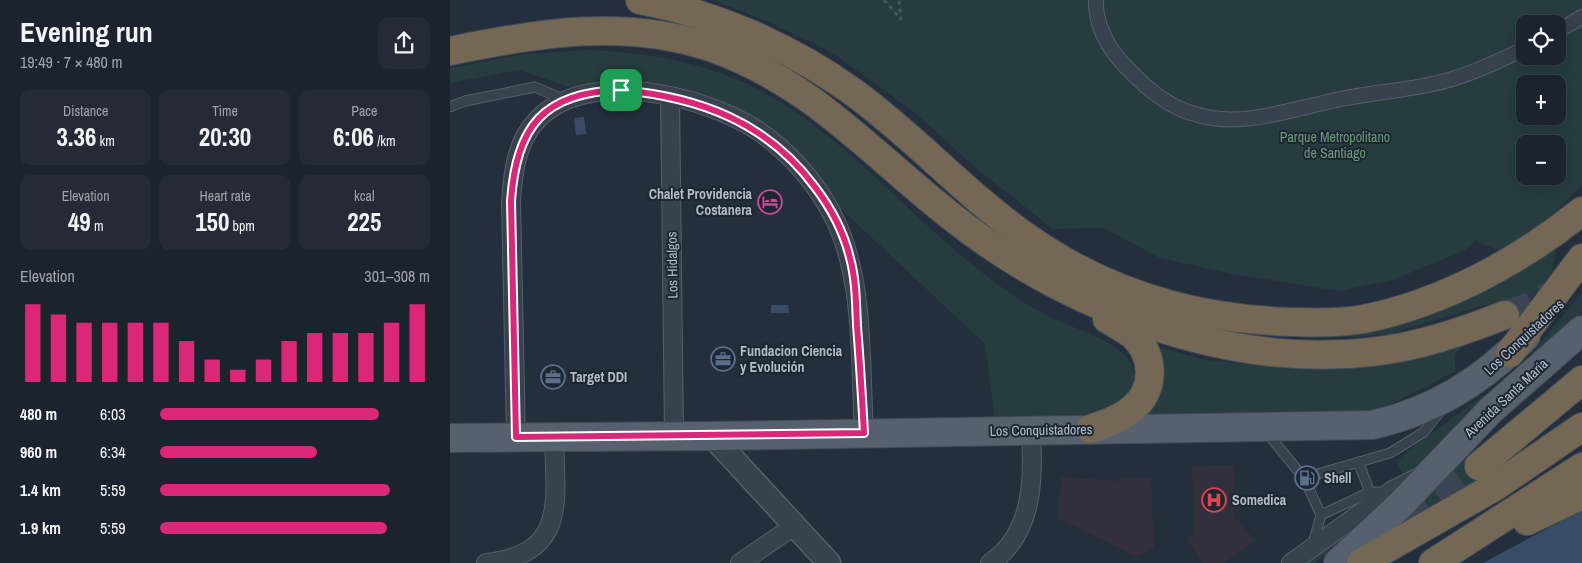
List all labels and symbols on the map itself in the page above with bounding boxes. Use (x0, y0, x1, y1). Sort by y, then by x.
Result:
pin (600, 69, 642, 111)
park label: Parque Metropolitano de Santiago (1280, 128, 1390, 162)
place label: Chalet Providencia Costanera (649, 185, 753, 219)
hotel icon: Chalet Providencia Costanera (757, 189, 783, 215)
street label: Los Hidalgos (662, 231, 682, 299)
street label: Los Conquistadores (1480, 295, 1568, 379)
place label: Fundacion Ciencia y Evolución (740, 342, 843, 376)
office icon: Fundacion Ciencia y Evolución (710, 346, 736, 372)
street label: Avenida Santa María (1460, 354, 1552, 442)
office icon: Target DDI (540, 364, 566, 390)
place label: Target DDI (570, 368, 627, 386)
street label: Los Conquistadores (989, 420, 1093, 440)
fuel station icon: Shell (1294, 465, 1320, 491)
place label: Shell (1324, 469, 1351, 487)
hospital icon: Somedica (1201, 487, 1227, 513)
place label: Somedica (1232, 491, 1287, 509)

